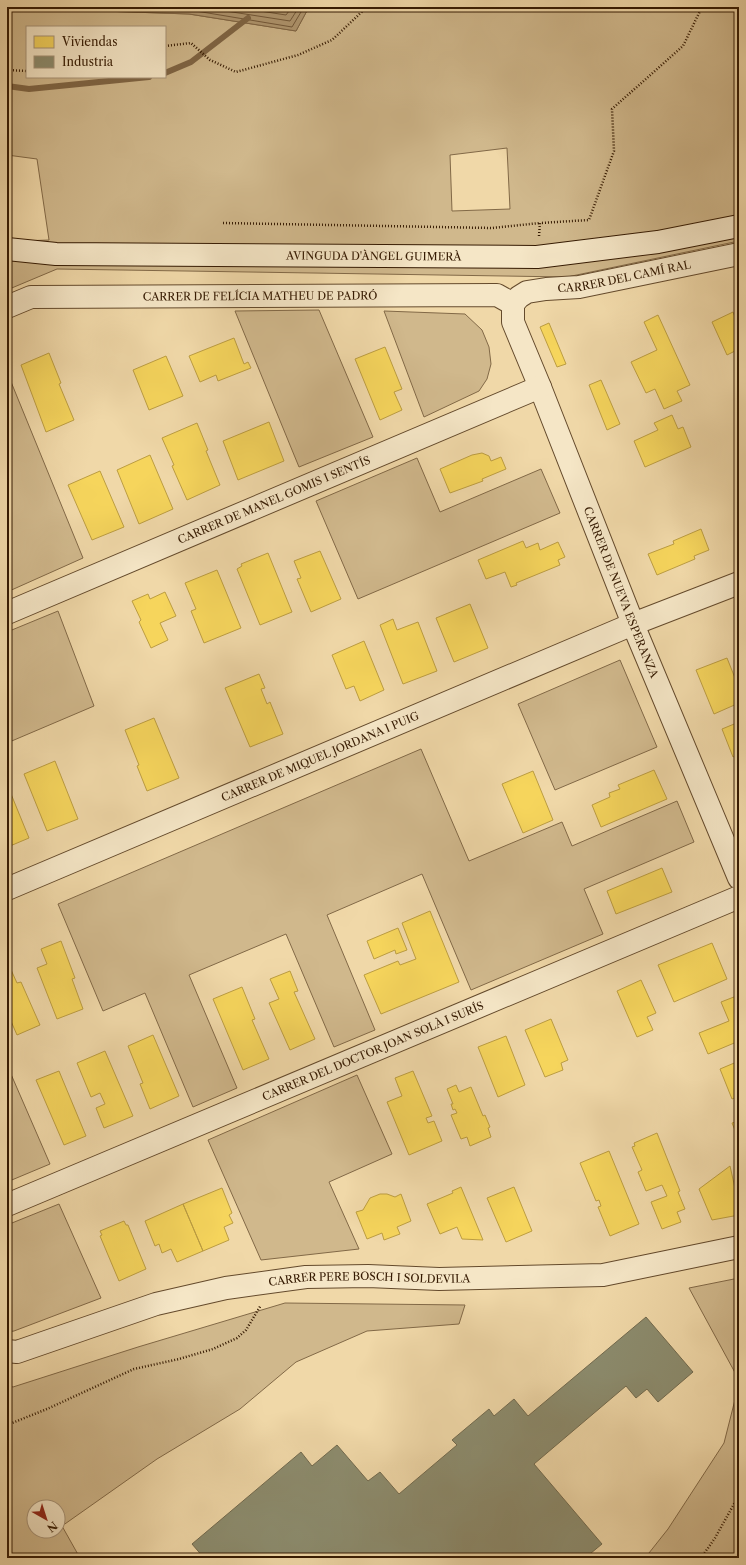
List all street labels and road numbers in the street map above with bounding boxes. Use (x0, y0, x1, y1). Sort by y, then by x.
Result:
street label: AVINGUDA D'ÀNGEL GUIMERÀ (285, 248, 462, 264)
street label: CARRER DEL CAMÍ RAL (557, 257, 693, 295)
street label: CARRER DE FELÍCIA MATHEU DE PADRÓ (143, 289, 377, 304)
street label: CARRER DE MANEL GOMIS I SENTÍS (175, 453, 373, 547)
street label: CARRER DE NUEVA ESPERANZA (581, 505, 662, 681)
street label: CARRER DE MIQUEL JORDANA I PUIG (219, 708, 421, 805)
street label: CARRER DEL DOCTOR JOAN SOLÀ I SURÍS (260, 998, 486, 1104)
street label: CARRER PERE BOSCH I SOLDEVILA (268, 1269, 471, 1289)

